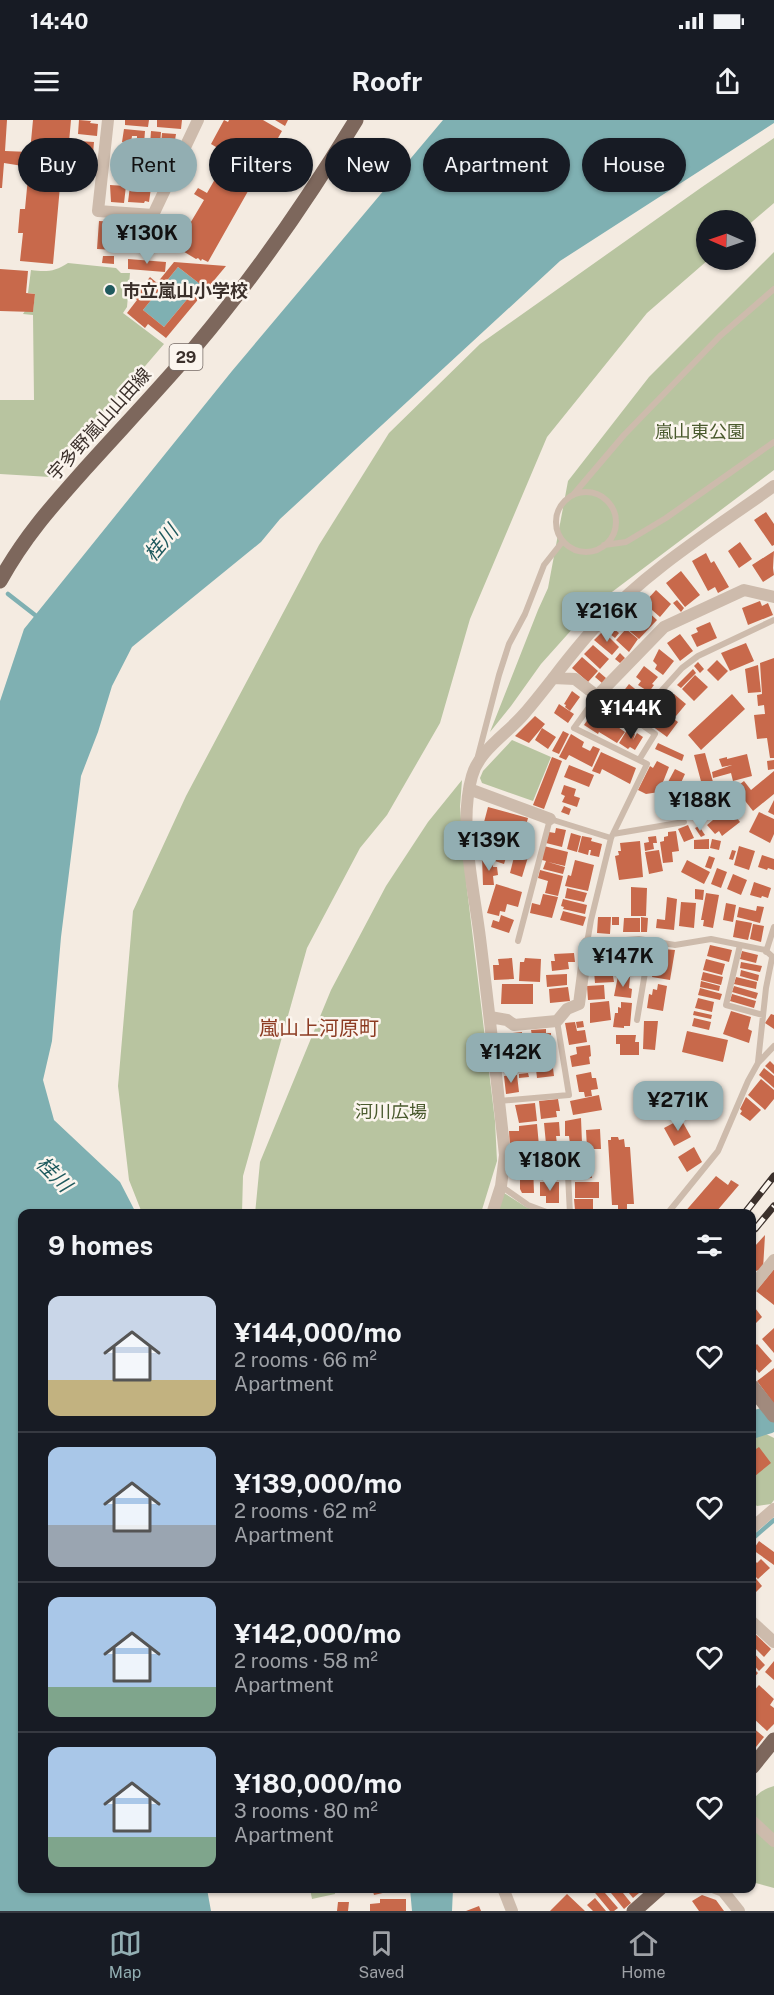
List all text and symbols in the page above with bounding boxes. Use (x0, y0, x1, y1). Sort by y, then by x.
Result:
text: 14:40 (30, 8, 88, 34)
icon: menu (30, 65, 63, 98)
text: Roofr (352, 65, 422, 97)
icon: share (711, 65, 744, 98)
chip: Buy (18, 138, 98, 192)
chip: Rent (110, 138, 197, 192)
chip: Filters (209, 138, 313, 192)
chip: New (325, 138, 411, 192)
chip: Apartment (423, 138, 570, 192)
chip: House (582, 138, 686, 192)
north arrow (696, 210, 756, 270)
map controls (696, 210, 756, 270)
pin: ¥130K (105, 214, 189, 265)
text: ¥130K (116, 221, 178, 245)
place label: 市立嵐山小学校 (122, 280, 248, 301)
marker: 市立嵐山小学校 (103, 283, 117, 297)
road number: 29 (170, 344, 202, 370)
street label: 宇多野嵐山山田線 (43, 363, 155, 485)
park label: 嵐山東公園 (655, 421, 745, 442)
water label: 桂川 (139, 518, 184, 566)
pin: ¥216K (565, 592, 649, 643)
text: ¥216K (576, 599, 638, 623)
pin: ¥144K (589, 689, 673, 740)
text: ¥144K (600, 696, 662, 720)
pin: ¥188K (658, 781, 742, 832)
text: ¥188K (669, 788, 731, 812)
pin: ¥139K (447, 821, 531, 872)
text: ¥139K (458, 828, 520, 852)
pin: ¥147K (581, 937, 665, 988)
text: ¥147K (592, 944, 654, 968)
district label: 嵐山上河原町 (259, 1016, 379, 1040)
pin: ¥142K (469, 1033, 553, 1084)
text: ¥142K (480, 1040, 542, 1064)
pin: ¥271K (636, 1081, 720, 1132)
text: ¥271K (647, 1088, 709, 1112)
park label: 河川広場 (355, 1101, 427, 1122)
pin: ¥180K (508, 1141, 592, 1192)
text: ¥180K (519, 1148, 581, 1172)
water label: 桂川 (31, 1151, 78, 1198)
icon: filters (693, 1229, 726, 1262)
text: 9 homes (48, 1230, 153, 1261)
text: ¥144,000/mo (234, 1317, 402, 1348)
icon: home (96, 1320, 168, 1392)
icon: heart (693, 1340, 726, 1373)
text: 2 rooms · 66 m² (234, 1348, 377, 1372)
text: Apartment (234, 1372, 334, 1396)
text: ¥139,000/mo (234, 1468, 402, 1499)
icon: home (96, 1471, 168, 1543)
icon: heart (693, 1491, 726, 1524)
text: 2 rooms · 62 m² (234, 1499, 376, 1523)
text: Apartment (234, 1523, 334, 1547)
text: ¥142,000/mo (234, 1618, 401, 1649)
icon: home (96, 1621, 168, 1693)
icon: heart (693, 1641, 726, 1674)
text: 2 rooms · 58 m² (234, 1649, 378, 1673)
text: Apartment (234, 1673, 334, 1697)
text: ¥180,000/mo (234, 1768, 402, 1799)
icon: home (96, 1771, 168, 1843)
icon: heart (693, 1791, 726, 1824)
text: 3 rooms · 80 m² (234, 1799, 378, 1823)
text: Apartment (234, 1823, 334, 1847)
tab: Map (109, 1927, 142, 1982)
tab: Saved (359, 1927, 404, 1982)
tab: Home (621, 1927, 665, 1982)

